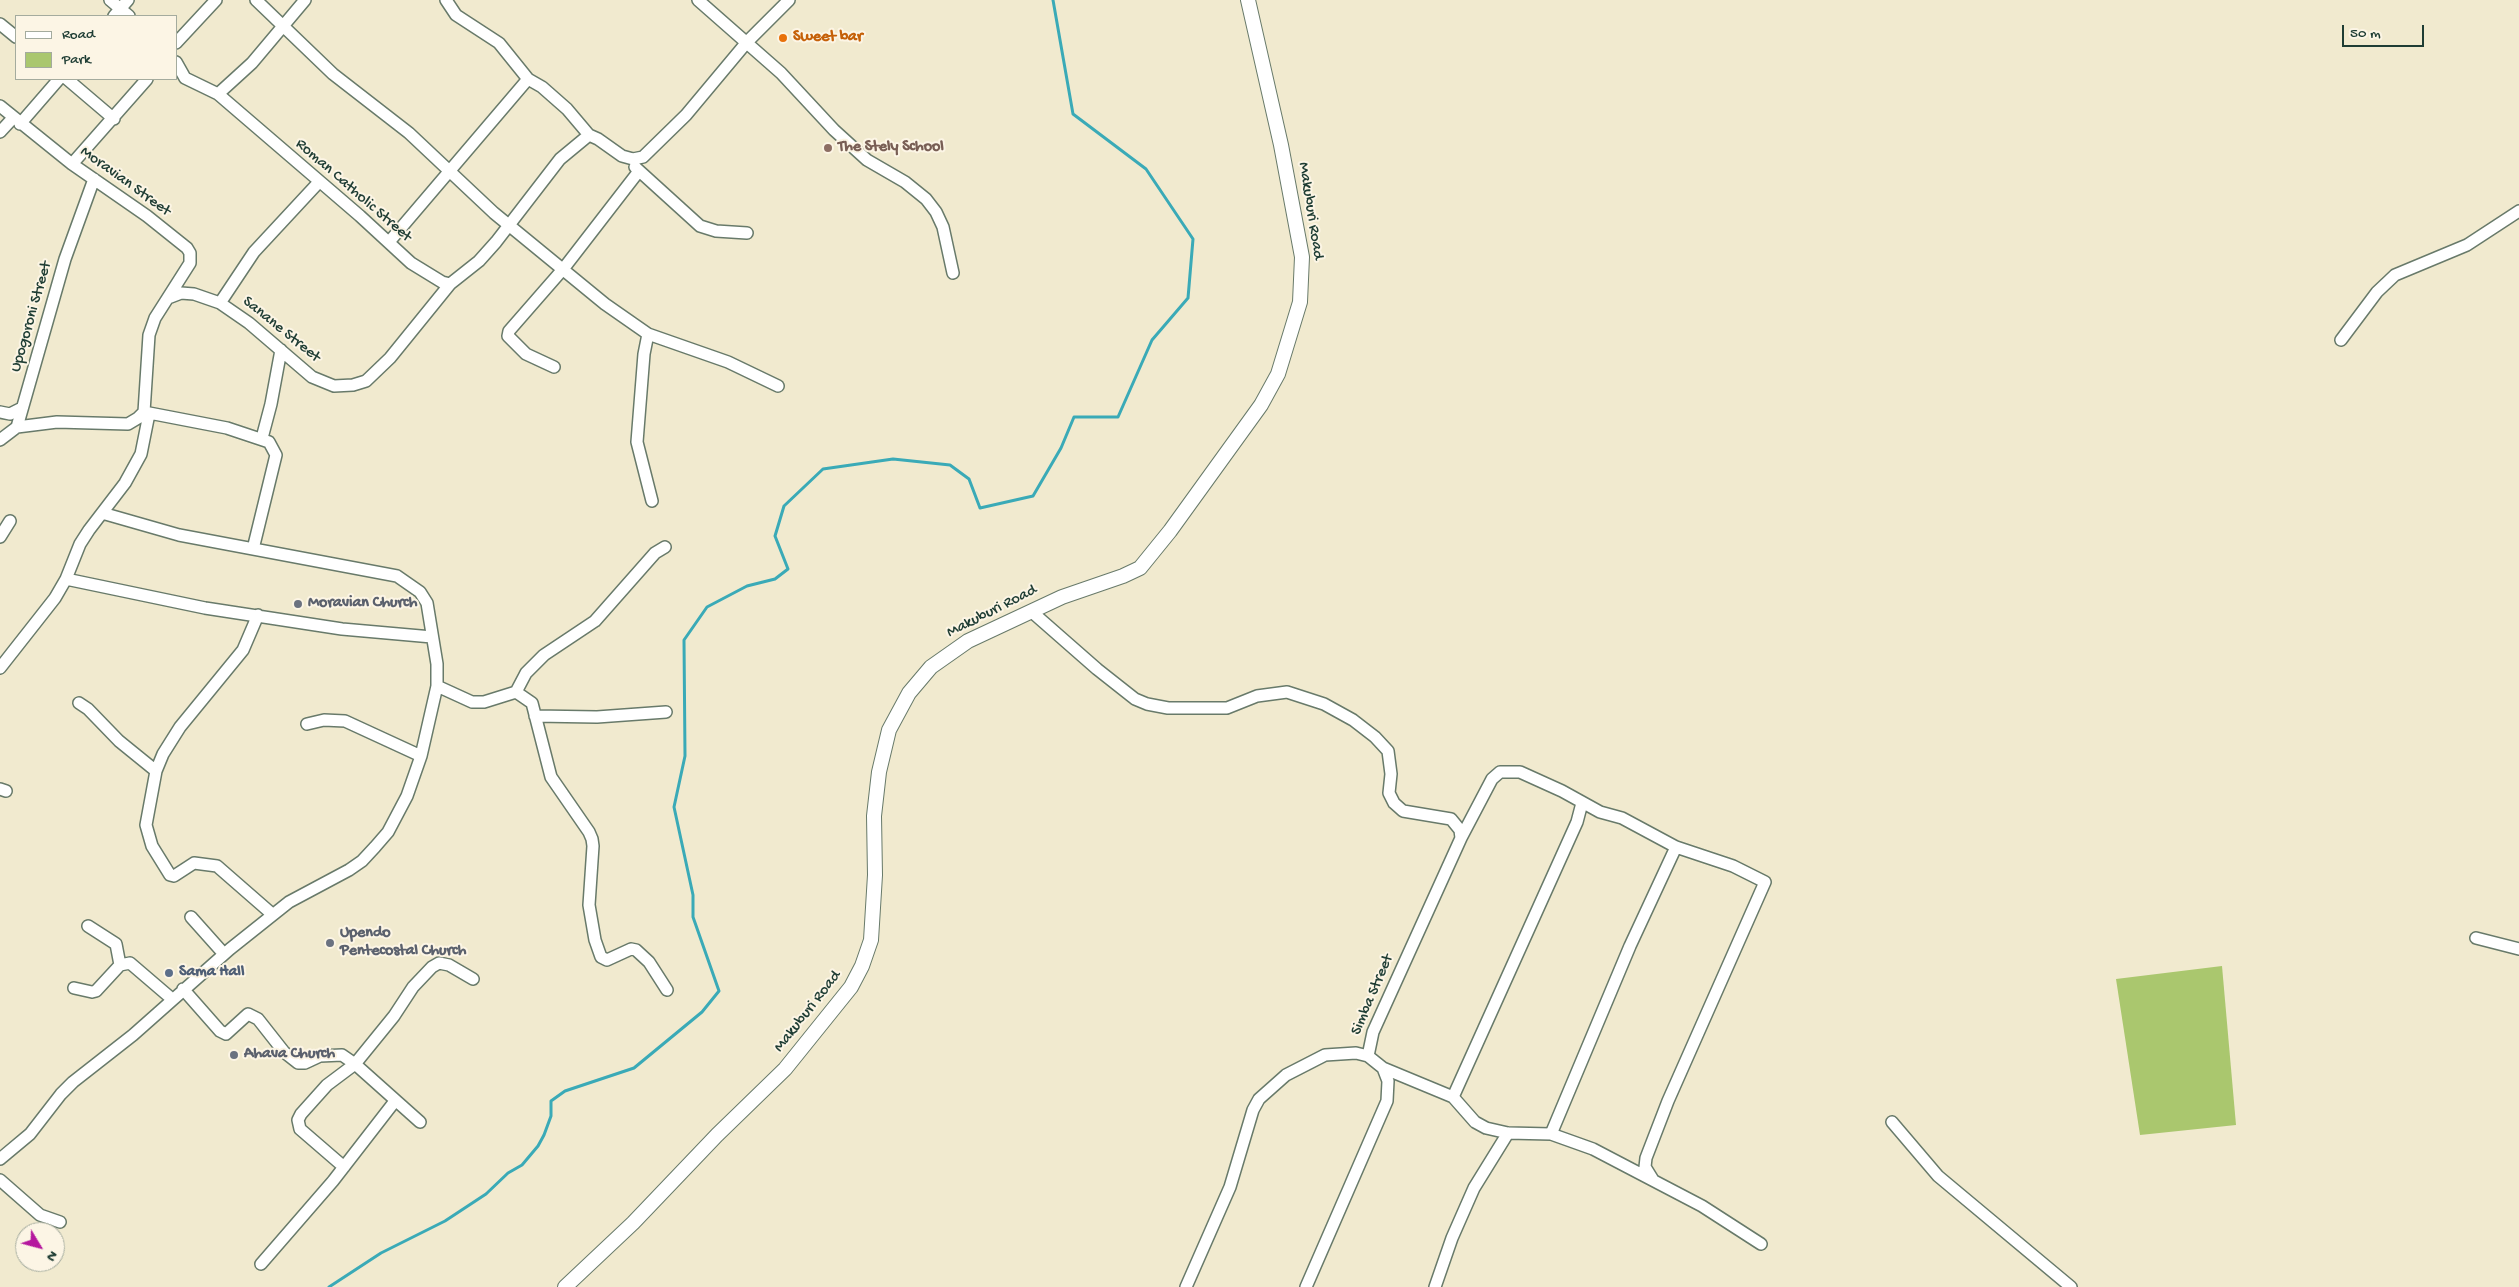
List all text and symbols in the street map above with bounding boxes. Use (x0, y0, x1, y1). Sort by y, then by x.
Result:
legend (15, 15, 178, 80)
scale bar (2344, 15, 2426, 47)
text: 50 m (2350, 25, 2381, 43)
text: Road (62, 26, 95, 44)
place label: Sweet bar (793, 28, 863, 48)
marker: Sweet bar (777, 32, 789, 44)
text: Park (62, 51, 91, 69)
street label: Roman Catholic Street (291, 135, 415, 247)
place label: The Stely School (838, 138, 944, 158)
marker: The Stely School (822, 142, 834, 154)
street label: Moravian Street (76, 143, 174, 221)
street label: Makuburi Road (1293, 161, 1327, 261)
street label: Upogoroni Street (7, 259, 57, 375)
street label: Sanane Street (238, 293, 324, 367)
street label: Makuburi Road (944, 581, 1040, 643)
place label: Moravian Church (308, 594, 417, 614)
marker: Moravian Church (292, 598, 304, 610)
place label: Upendo Pentecostal Church (340, 924, 466, 962)
marker: Upendo Pentecostal Church (324, 937, 336, 949)
street label: Simba Street (1347, 952, 1399, 1038)
place label: Sama Hall (179, 963, 244, 983)
marker: Sama Hall (163, 967, 175, 979)
street label: Makuburi Road (770, 967, 846, 1057)
place label: Ahava Church (244, 1045, 335, 1065)
marker: Ahava Church (228, 1049, 240, 1061)
north arrow (15, 1222, 65, 1272)
text: N (42, 1247, 61, 1264)

